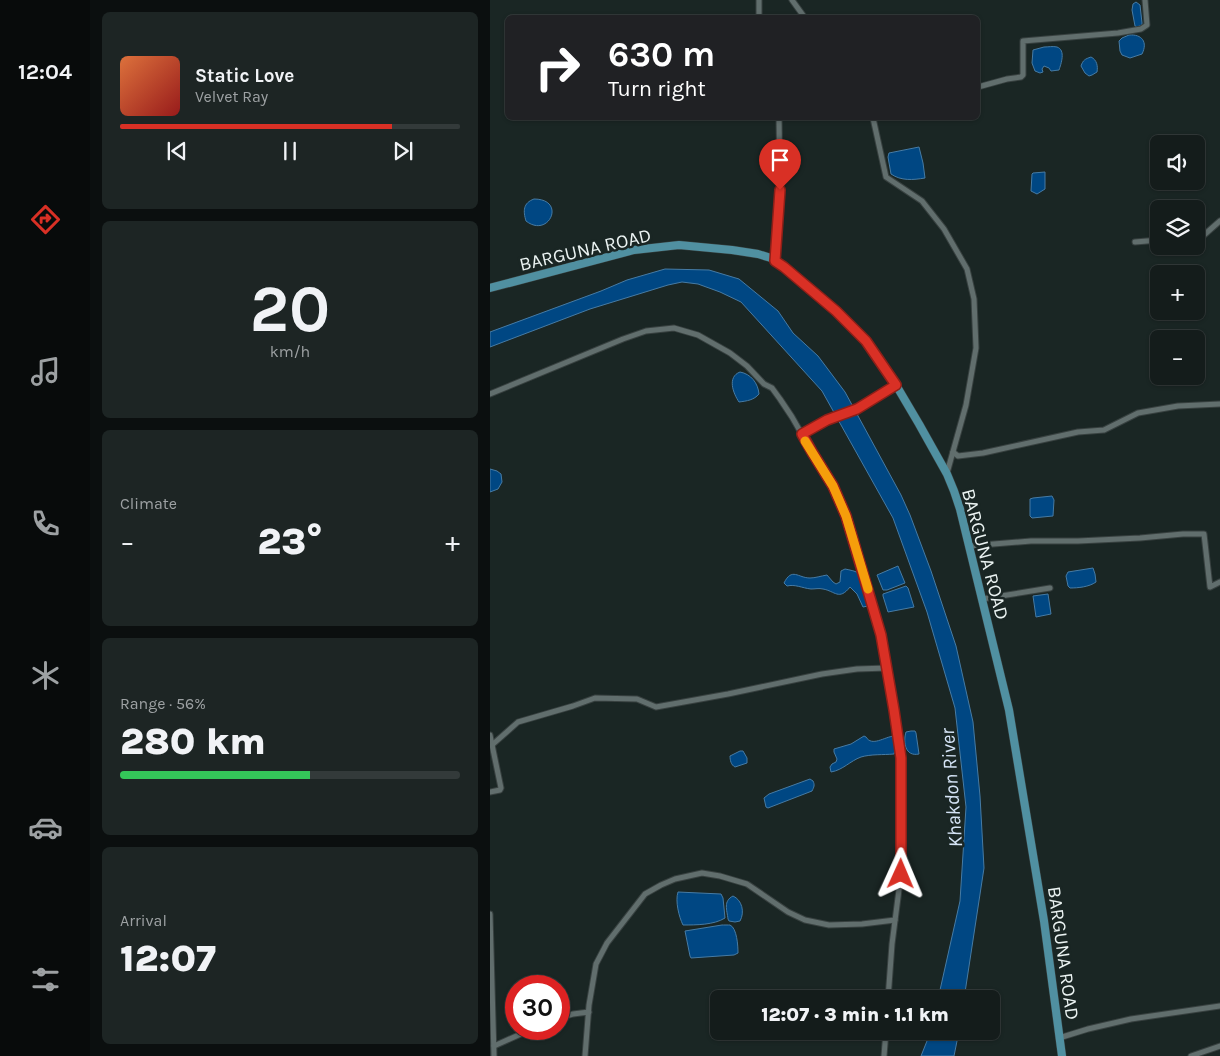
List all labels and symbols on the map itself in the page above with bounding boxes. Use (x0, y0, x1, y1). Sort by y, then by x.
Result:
pin (759, 139, 801, 190)
street label: BARGUNA ROAD (517, 224, 653, 276)
street label: BARGUNA ROAD (957, 486, 1013, 622)
water label: Khakdon River (936, 727, 967, 848)
position arrow (874, 847, 926, 899)
street label: BARGUNA ROAD (1043, 885, 1083, 1021)
speed limit sign: 30 (505, 975, 570, 1040)

